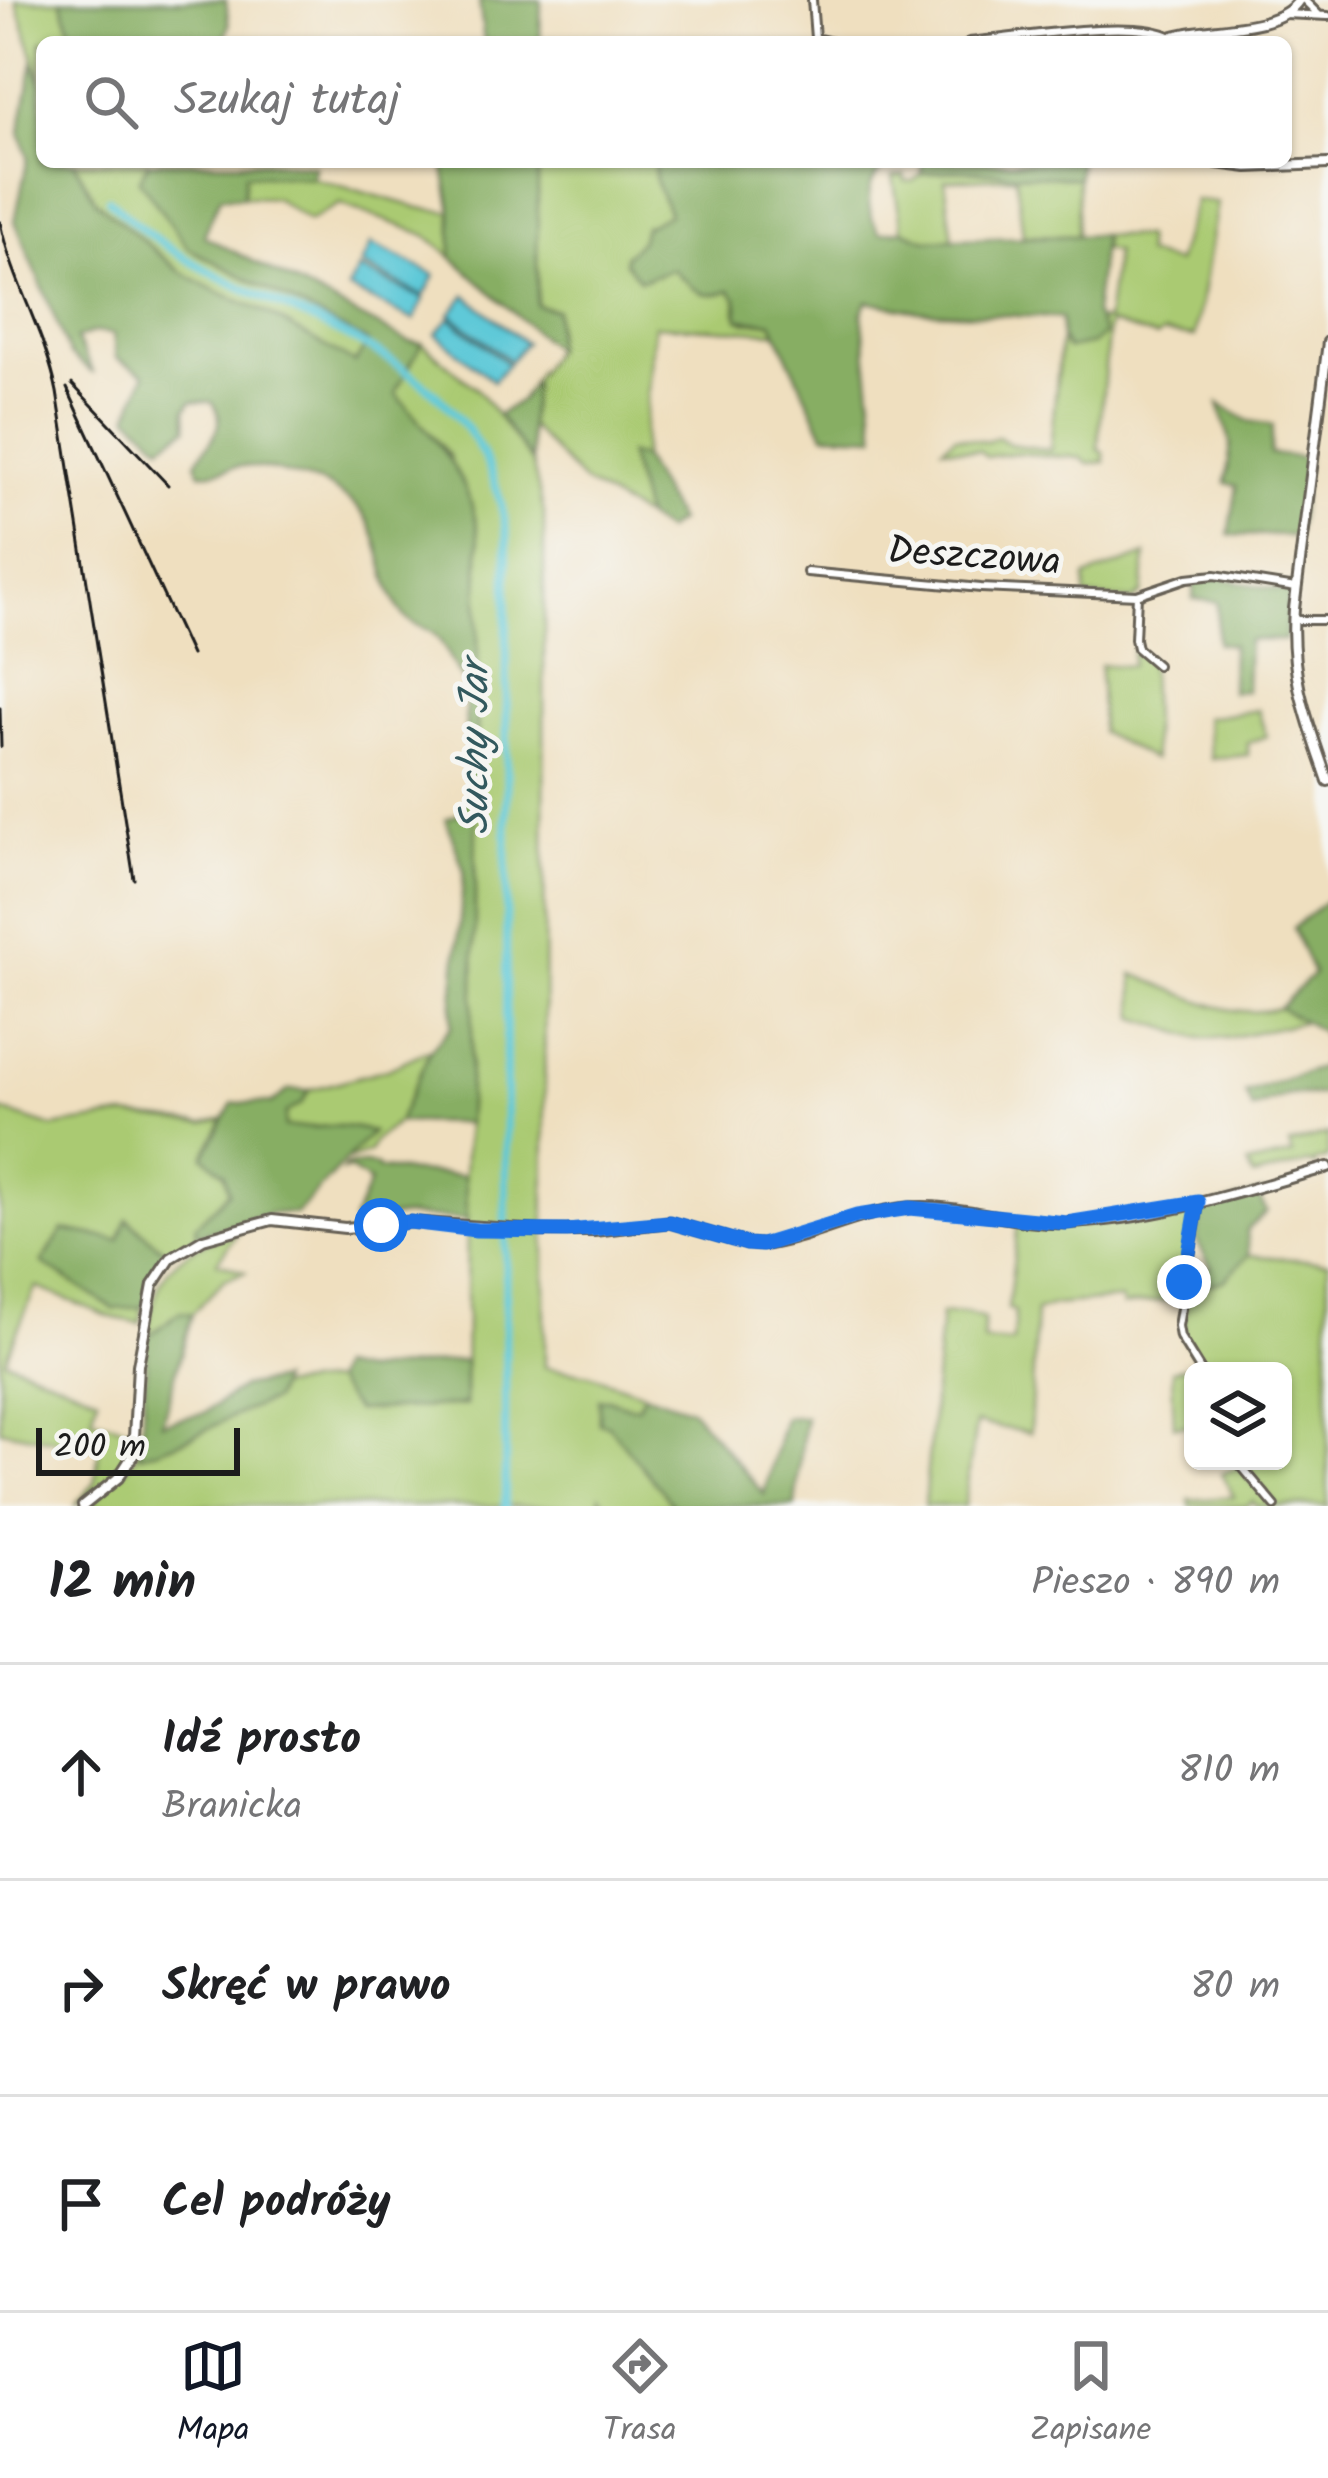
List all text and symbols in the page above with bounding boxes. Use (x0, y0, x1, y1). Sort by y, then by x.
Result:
search box (36, 36, 1292, 168)
text: Szukaj tutaj (174, 66, 400, 138)
icon: search (78, 69, 144, 135)
street label: Deszczowa (885, 521, 1063, 595)
water label: Suchy Jar (443, 653, 510, 835)
route start (354, 1198, 408, 1252)
route end (1157, 1255, 1211, 1309)
map controls (1184, 1362, 1292, 1470)
button: layers (1184, 1362, 1292, 1470)
scale bar (36, 1422, 240, 1475)
text: 200 m (54, 1422, 146, 1475)
text: 12 min (48, 1544, 196, 1625)
text: Pieszo · 890 m (1031, 1553, 1280, 1615)
text: Idź prosto (162, 1705, 361, 1777)
icon: ahead (48, 1739, 114, 1805)
text: 810 m (1178, 1741, 1280, 1803)
text: Branicka (162, 1777, 302, 1839)
text: Skręć w prawo (162, 1952, 450, 2024)
icon: right (48, 1955, 114, 2021)
text: 80 m (1190, 1957, 1280, 2019)
text: Cel podróży (162, 2168, 391, 2240)
icon: arrive (48, 2171, 114, 2237)
tab: Mapa (177, 2333, 249, 2458)
tab: Trasa (603, 2333, 676, 2458)
tab: Zapisane (1030, 2333, 1151, 2458)

